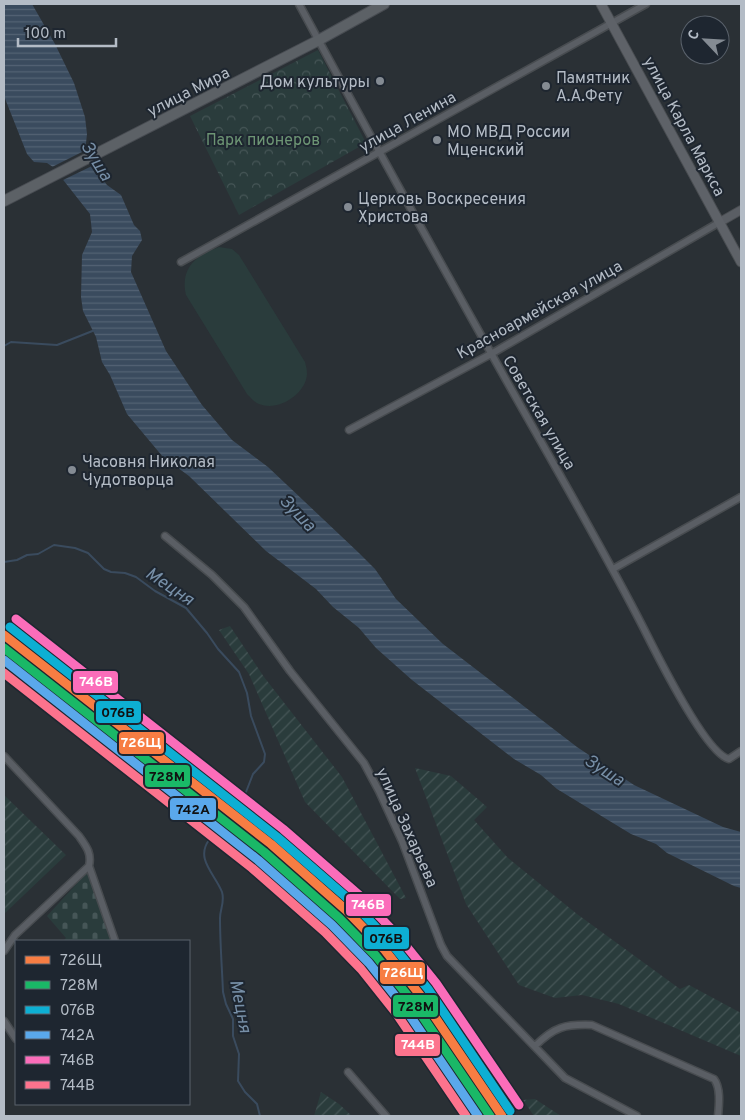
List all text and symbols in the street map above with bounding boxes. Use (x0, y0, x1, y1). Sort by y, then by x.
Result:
scale bar (18, 15, 115, 47)
north arrow (680, 15, 730, 65)
text: 100 m (25, 25, 66, 44)
text: С (685, 27, 704, 43)
street label: улица Карла Маркса (638, 54, 729, 200)
street label: улица Мира (144, 64, 233, 122)
place label: Памятник А.А.Фету (556, 69, 630, 107)
place label: Дом культуры (260, 73, 370, 93)
marker: Дом культуры (374, 75, 386, 87)
marker: Памятник А.А.Фету (540, 80, 552, 92)
street label: улица Ленина (356, 88, 460, 158)
place label: МО МВД России Мценский (447, 123, 570, 161)
park label: Парк пионеров (206, 131, 320, 151)
marker: МО МВД России Мценский (431, 134, 443, 146)
water label: Зуша (75, 138, 117, 187)
place label: Церковь Воскресения Христова (358, 190, 526, 228)
marker: Церковь Воскресения Христова (342, 201, 354, 213)
street label: Красноармейская улица (454, 257, 626, 365)
street label: Советская улица (497, 352, 579, 474)
place label: Часовня Николая Чудотворца (82, 453, 215, 491)
marker: Часовня Николая Чудотворца (66, 464, 78, 476)
water label: Зуша (274, 491, 320, 538)
water label: Мецня (140, 563, 198, 612)
line badge: 746В (72, 670, 119, 694)
text: 746В (79, 674, 113, 691)
line badge: 076В (95, 700, 142, 724)
text: 076В (101, 705, 135, 722)
line badge: 726Щ (118, 731, 165, 755)
text: 726Щ (121, 735, 161, 752)
water label: Зуша (580, 750, 629, 793)
line badge: 728М (144, 764, 191, 788)
street label: улица Захарьева (371, 765, 442, 891)
text: 728М (149, 769, 185, 786)
line badge: 742А (169, 797, 217, 821)
text: 742А (176, 802, 210, 819)
line badge: 746В (345, 893, 392, 917)
text: 746В (351, 897, 385, 914)
line badge: 076В (363, 926, 410, 950)
text: 076В (369, 931, 403, 948)
legend (15, 940, 190, 1105)
text: 726Щ (60, 952, 102, 971)
line badge: 726Щ (379, 961, 426, 985)
text: 726Щ (383, 965, 423, 982)
text: 728М (60, 977, 98, 996)
water label: Мецня (223, 978, 256, 1036)
line badge: 728М (392, 994, 439, 1018)
text: 728М (398, 999, 434, 1016)
text: 076В (60, 1002, 95, 1021)
text: 742А (60, 1027, 95, 1046)
line badge: 744В (394, 1033, 441, 1057)
text: 744В (401, 1037, 435, 1054)
text: 746В (60, 1052, 94, 1071)
text: 744В (60, 1077, 95, 1096)

